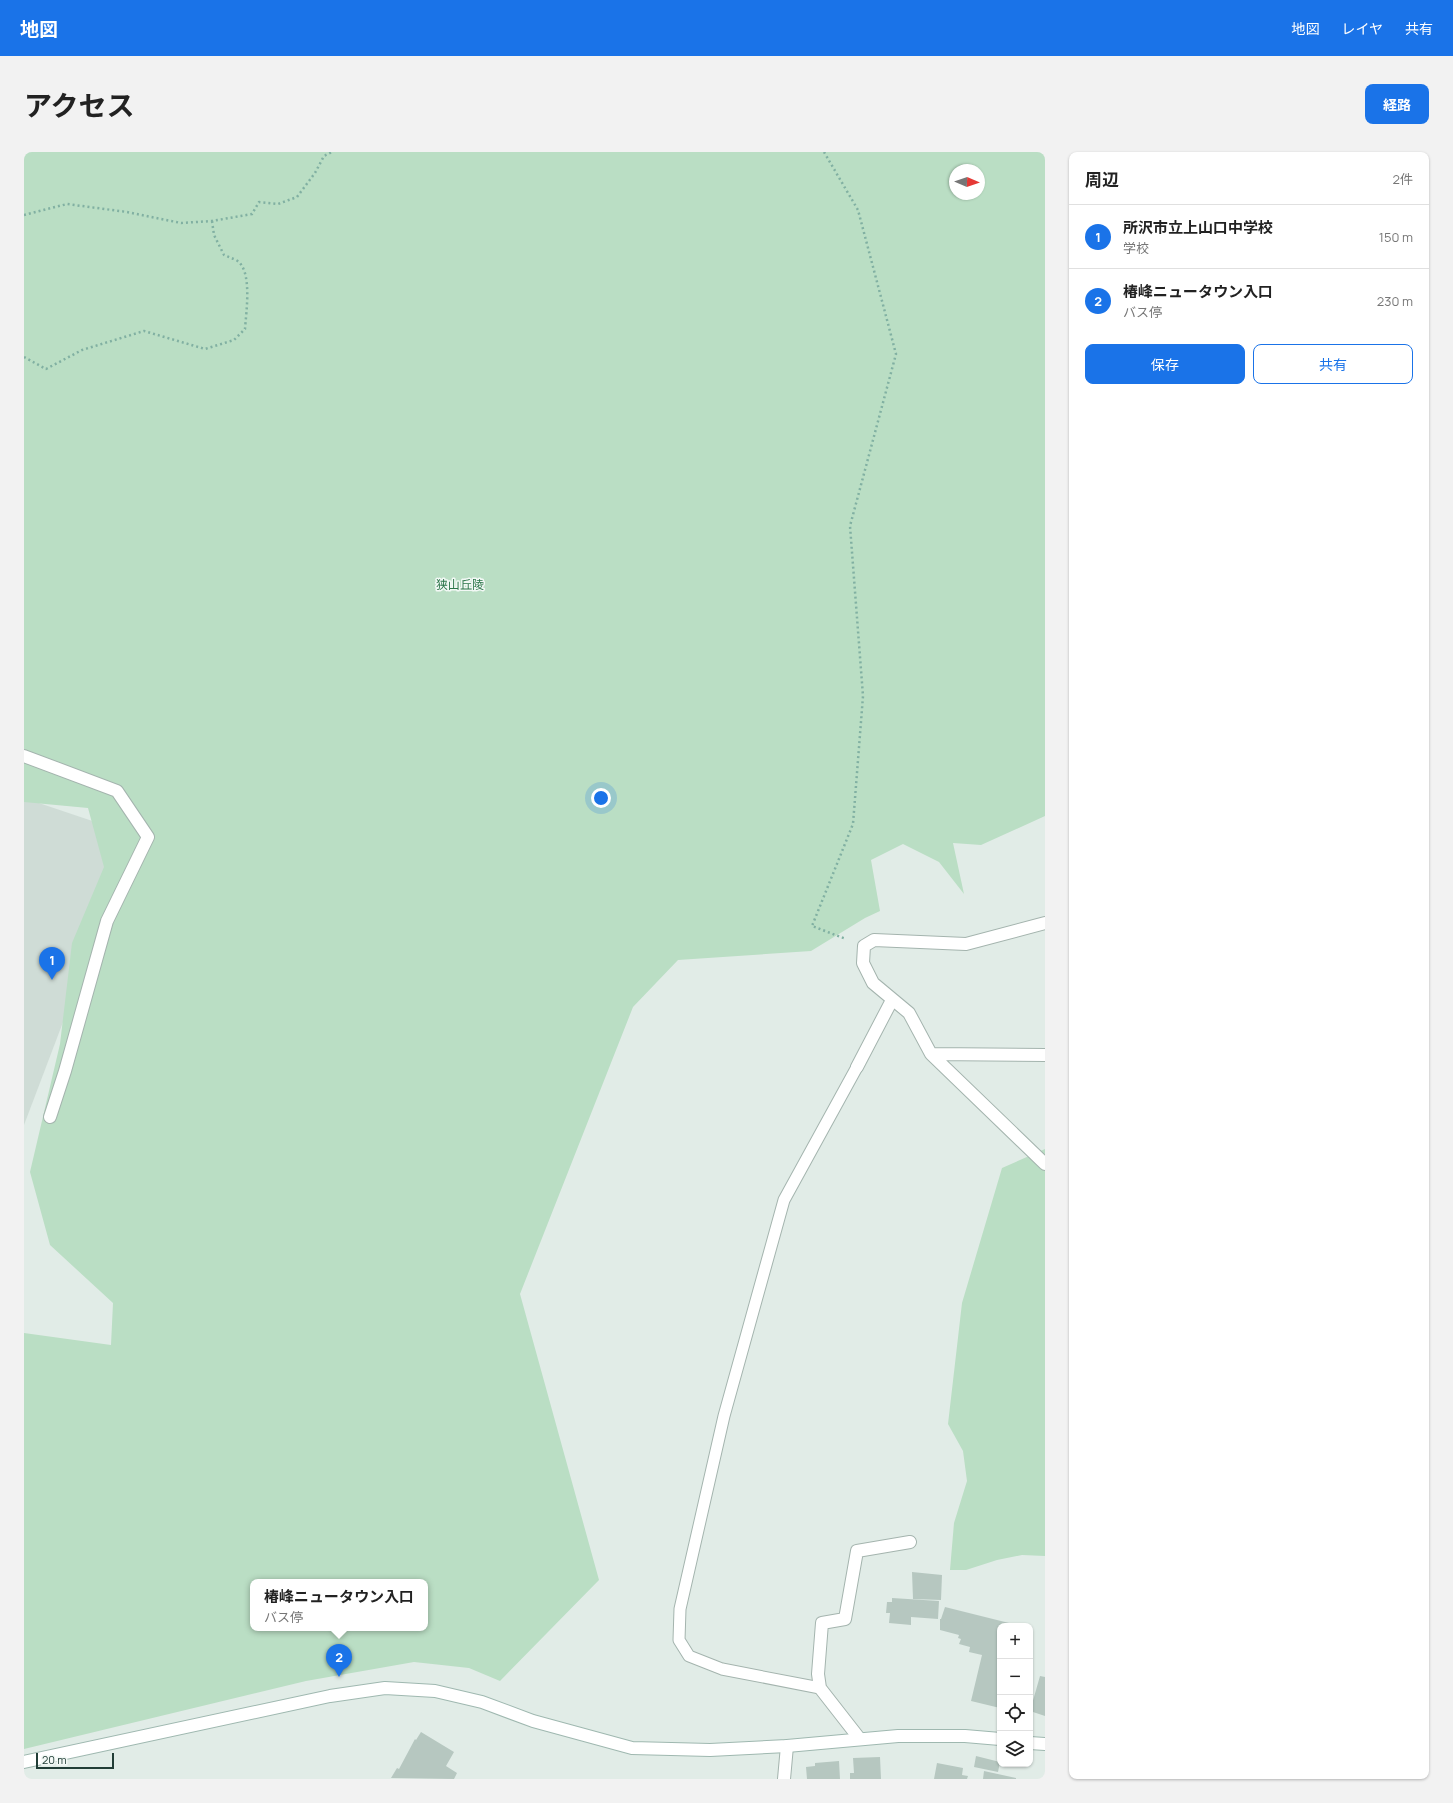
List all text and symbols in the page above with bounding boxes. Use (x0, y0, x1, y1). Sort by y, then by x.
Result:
text: 地図 (20, 16, 58, 42)
text: 地図 (1291, 19, 1319, 38)
text: レイヤ (1341, 19, 1383, 38)
text: 共有 (1405, 19, 1433, 38)
button: 経路 (1365, 84, 1429, 124)
text: アクセス (24, 86, 135, 124)
north arrow (949, 164, 985, 200)
text: 周辺 (1085, 168, 1119, 191)
text: 2件 (1393, 170, 1413, 188)
text: 所沢市立上山口中学校 (1123, 217, 1273, 238)
text: 1 (1095, 228, 1101, 246)
text: 150 m (1379, 228, 1413, 246)
text: 学校 (1123, 239, 1149, 257)
text: 椿峰ニュータウン入口 (1123, 281, 1273, 302)
text: 2 (1094, 292, 1102, 310)
text: 230 m (1377, 292, 1413, 310)
text: バス停 (1123, 303, 1162, 321)
button: 保存 (1085, 344, 1245, 384)
button: 共有 (1253, 344, 1413, 384)
park label: 狭山丘陵 (436, 576, 484, 593)
your location (591, 788, 611, 808)
pin: 1 (39, 947, 65, 980)
popup (250, 1579, 428, 1631)
text: 椿峰ニュータウン入口 (264, 1586, 414, 1607)
text: バス停 (264, 1608, 303, 1626)
map controls (997, 1623, 1033, 1767)
button: + (997, 1623, 1033, 1659)
pin: 2 (326, 1644, 352, 1677)
button: − (997, 1659, 1033, 1695)
button: locate (997, 1695, 1033, 1731)
button: layers (997, 1731, 1033, 1767)
scale bar (36, 1751, 114, 1770)
text: 20 m (42, 1752, 67, 1767)

